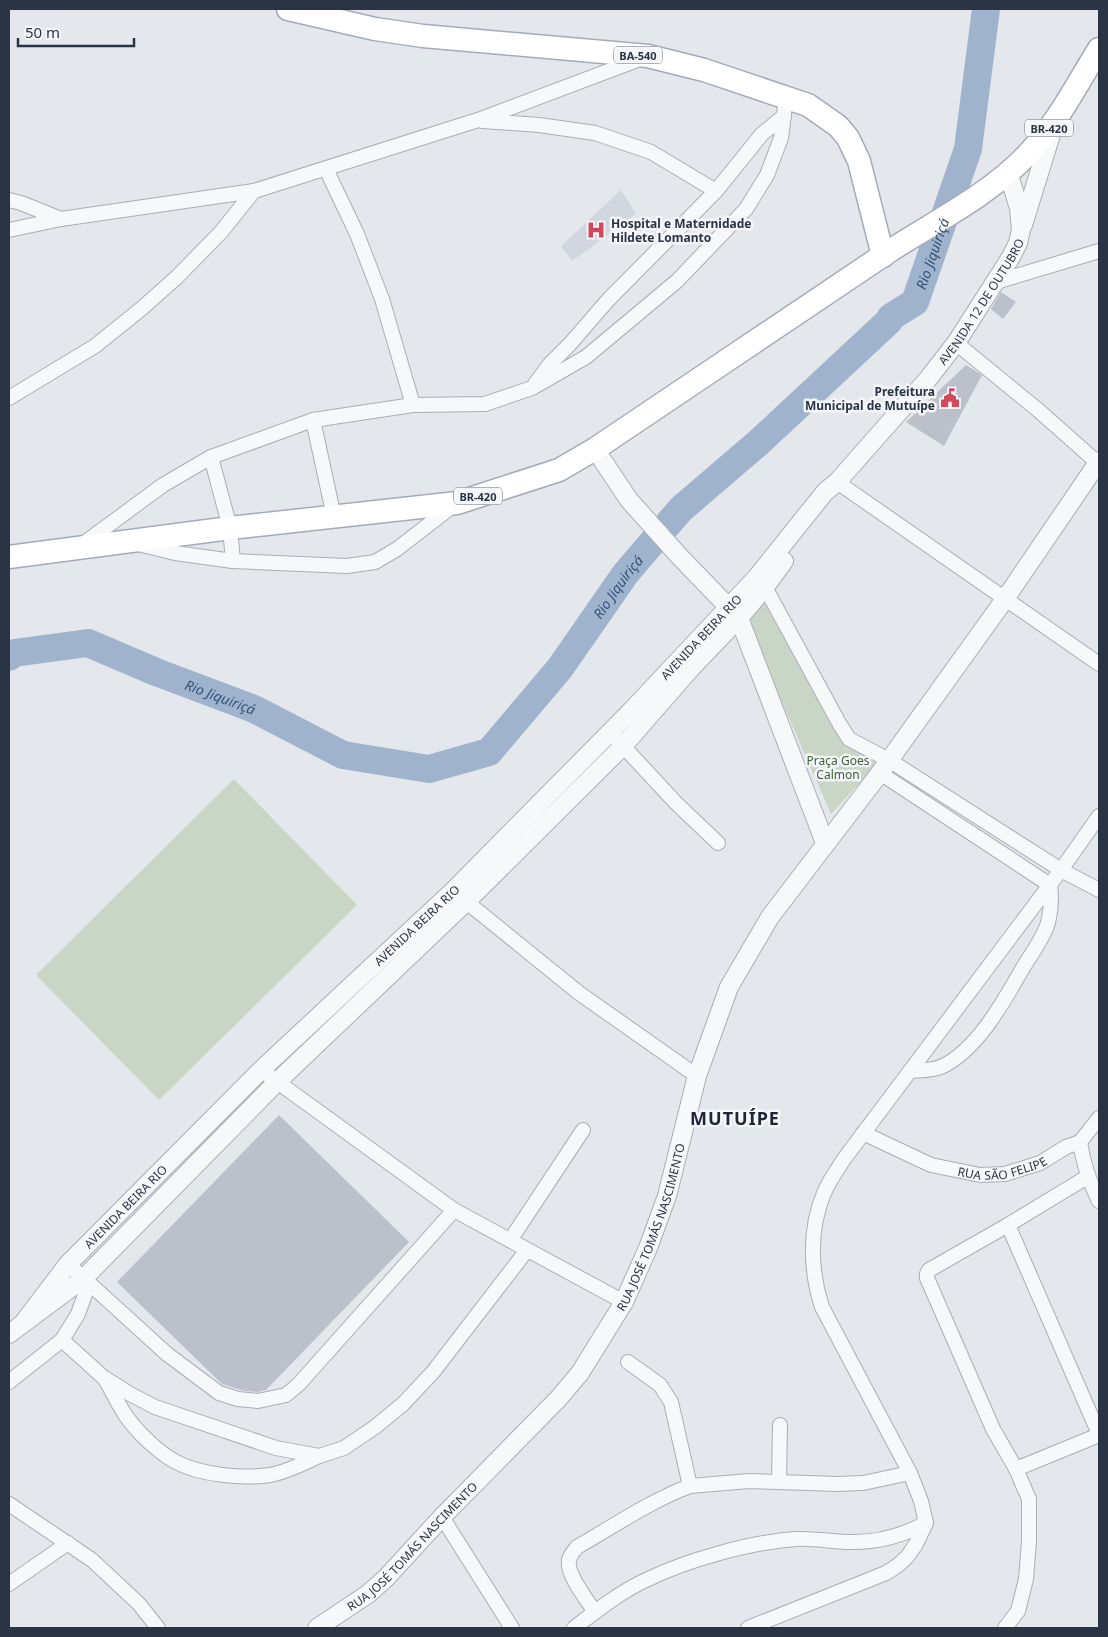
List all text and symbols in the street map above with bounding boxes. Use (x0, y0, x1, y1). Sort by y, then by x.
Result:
scale bar (18, 15, 134, 47)
text: 50 m (25, 22, 60, 42)
road number: BA-540 (614, 46, 662, 64)
road number: BR-420 (1025, 120, 1073, 136)
place label: Hospital e Maternidade Hildete Lomanto (611, 215, 751, 246)
water label: Rio Jiquiriçá (911, 215, 953, 292)
hospital icon: Hospital e Maternidade Hildete Lomanto (585, 219, 607, 241)
street label: AVENIDA 12 DE OUTUBRO (934, 235, 1028, 368)
place label: Prefeitura Municipal de Mutuípe (805, 383, 935, 414)
public building icon: Prefeitura Municipal de Mutuípe (939, 387, 961, 409)
road number: BR-420 (454, 488, 502, 504)
water label: Rio Jiquiriçá (588, 551, 647, 622)
street label: AVENIDA BEIRA RIO (657, 590, 745, 683)
water label: Rio Jiquiriçá (183, 674, 259, 718)
park label: Praça Goes Calmon (807, 752, 870, 783)
street label: AVENIDA BEIRA RIO (370, 881, 463, 969)
district label: MUTUÍPE (690, 1106, 780, 1130)
street label: RUA JOSÉ TOMÁS NASCIMENTO (612, 1141, 688, 1314)
street label: RUA SÃO FELIPE (956, 1152, 1050, 1184)
street label: AVENIDA BEIRA RIO (80, 1161, 171, 1252)
street label: RUA JOSÉ TOMÁS NASCIMENTO (343, 1478, 481, 1614)

